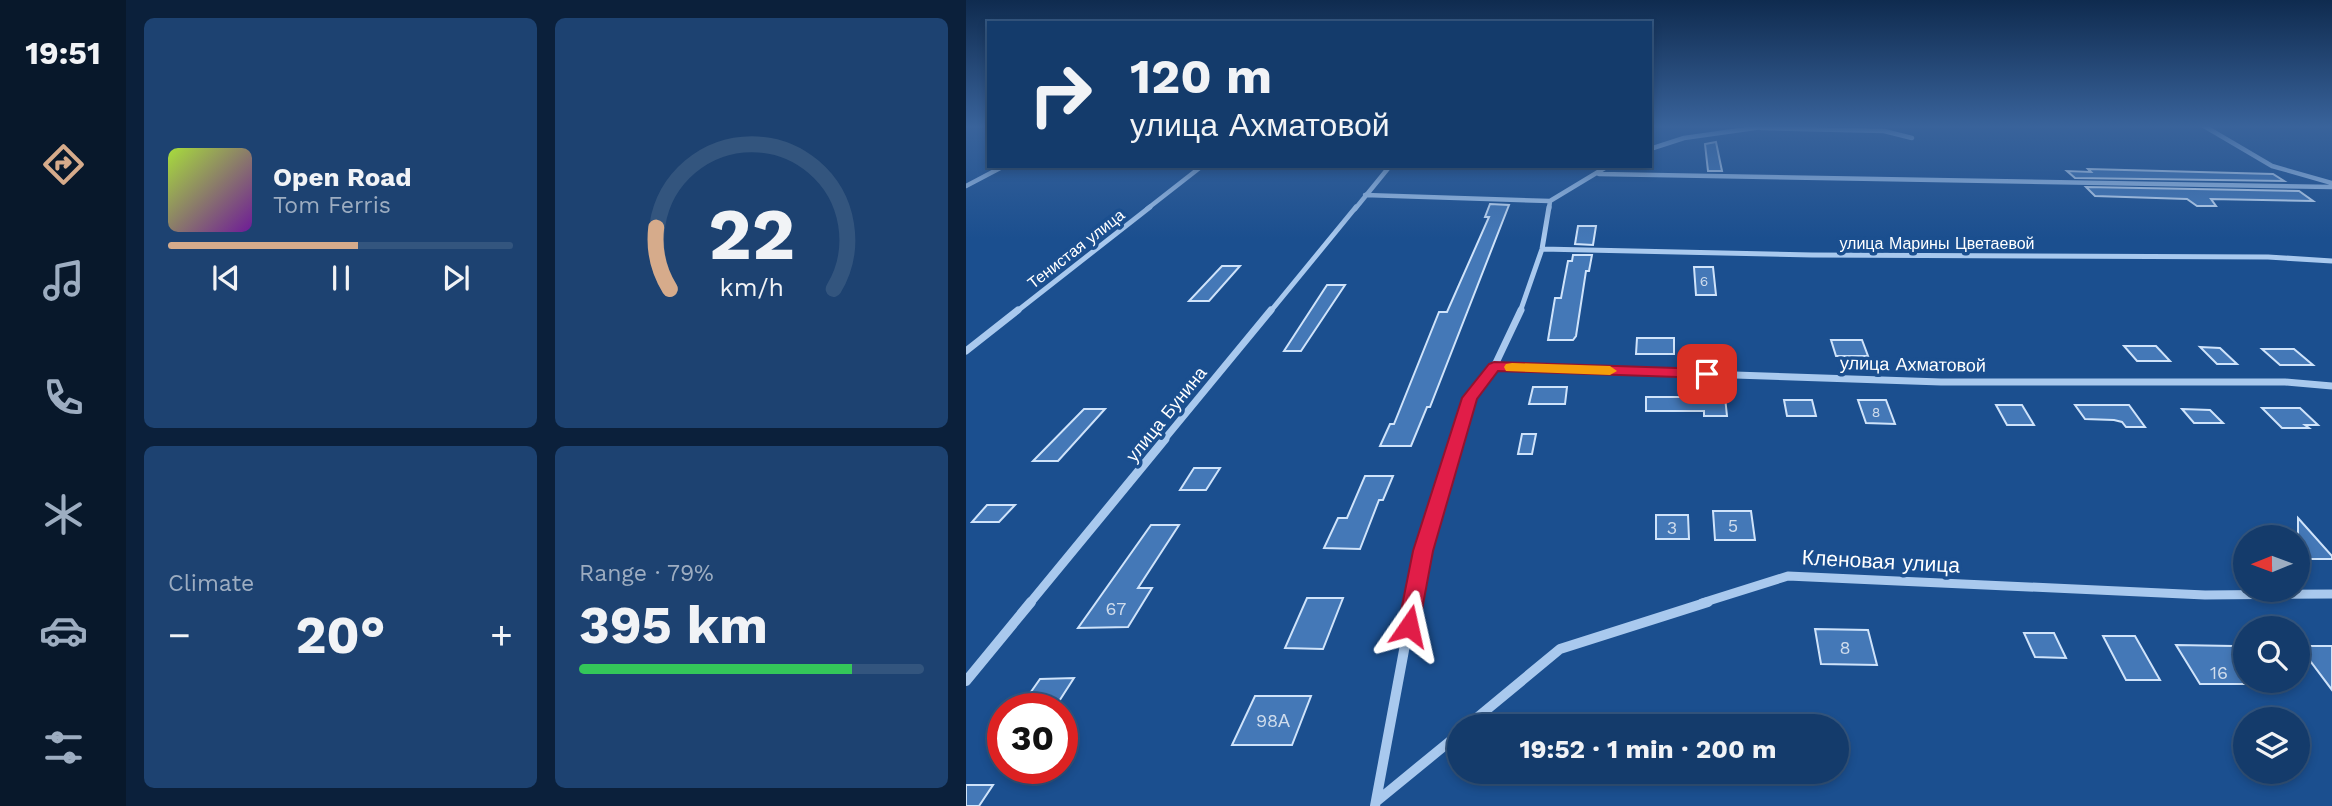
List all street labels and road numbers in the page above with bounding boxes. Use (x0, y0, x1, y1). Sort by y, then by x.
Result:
street label: Тенистая улица (1024, 205, 1128, 293)
street label: улица Марины Цветаевой (1839, 234, 2035, 253)
street label: улица Ахматовой (1840, 352, 1986, 376)
street label: улица Бунина (1121, 362, 1211, 466)
street label: Кленовая улица (1801, 544, 1961, 578)

